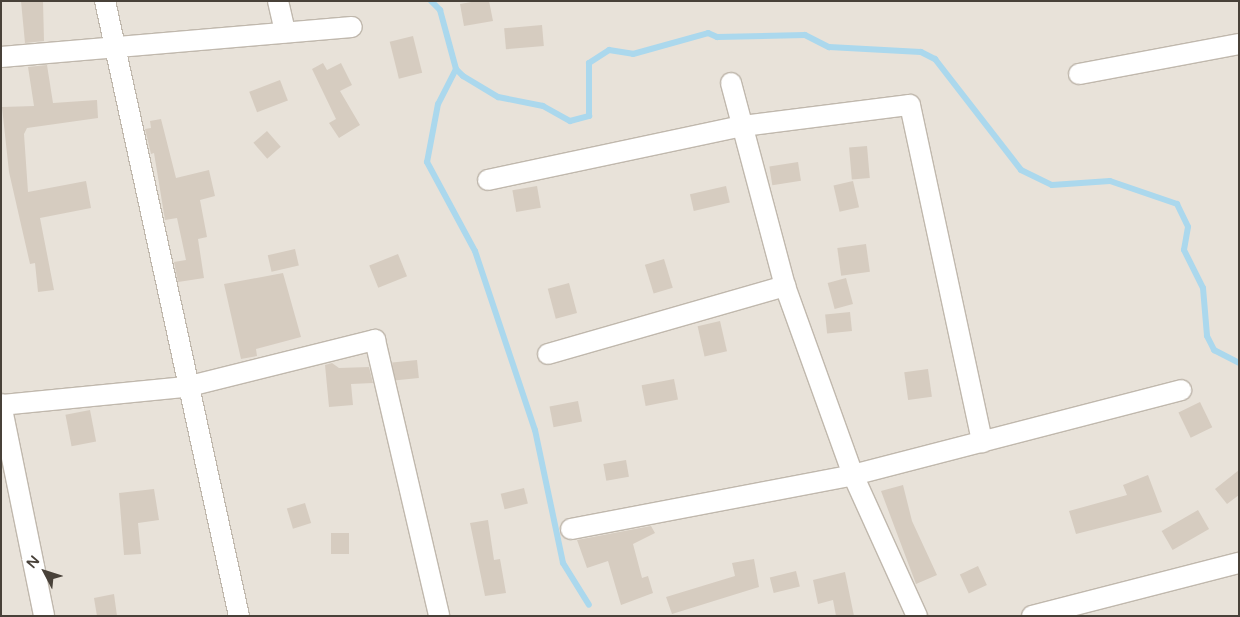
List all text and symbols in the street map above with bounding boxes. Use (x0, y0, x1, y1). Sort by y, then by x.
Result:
north arrow (20, 547, 70, 597)
text: N (23, 552, 43, 572)

